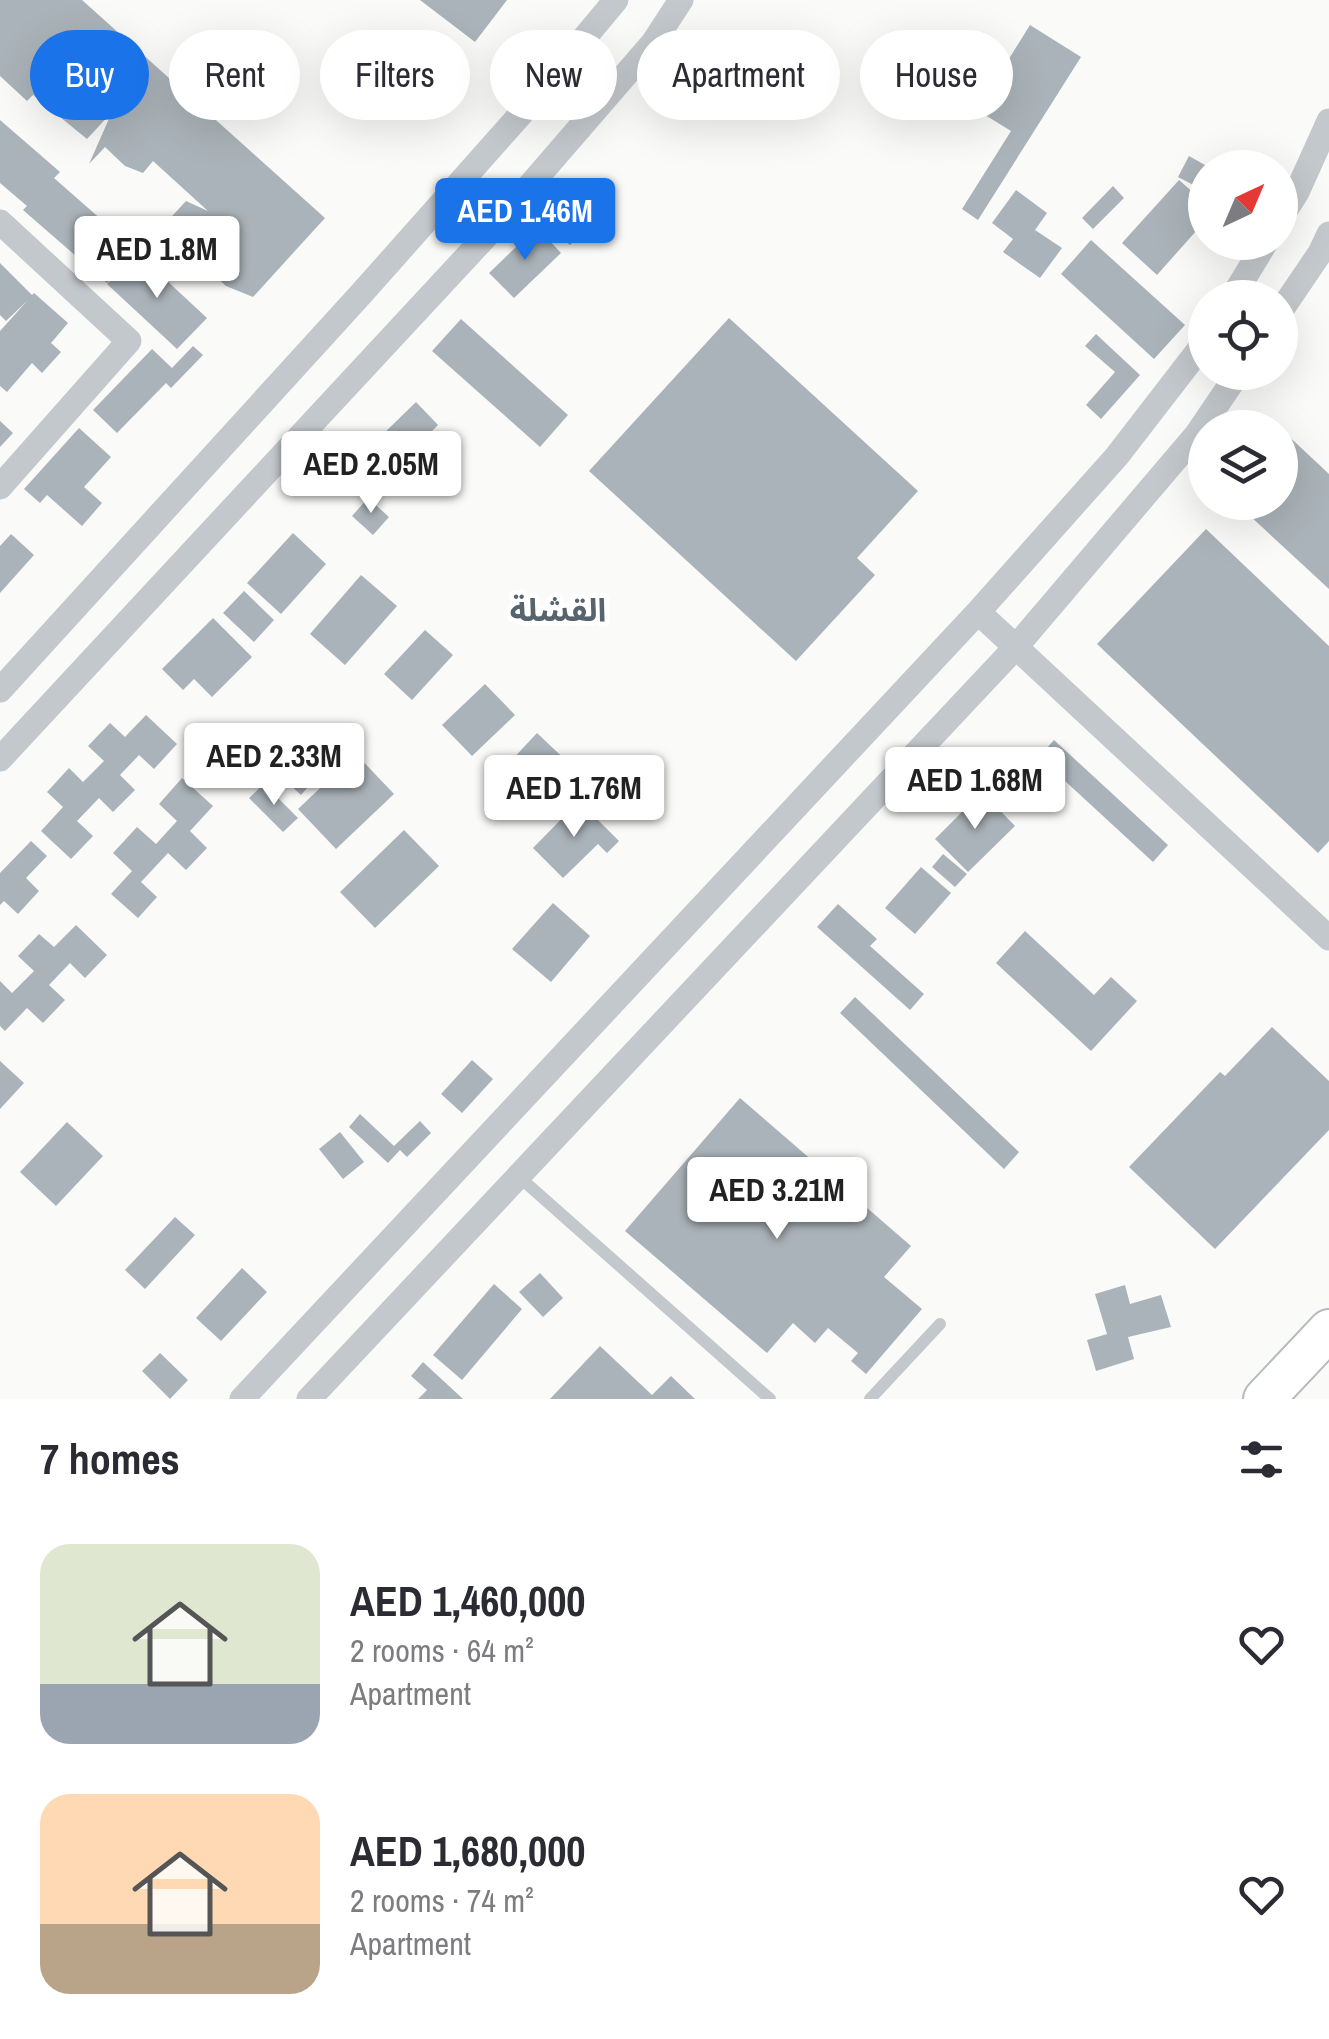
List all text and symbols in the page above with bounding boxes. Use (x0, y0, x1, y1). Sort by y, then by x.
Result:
chip: Buy (30, 30, 149, 120)
chip: Rent (169, 30, 300, 120)
chip: Filters (320, 30, 470, 120)
chip: New (490, 30, 617, 120)
chip: Apartment (637, 30, 840, 120)
chip: House (860, 30, 1013, 120)
north arrow (1188, 150, 1298, 260)
map controls (1188, 150, 1298, 520)
pin: AED 1.46M (411, 178, 639, 263)
text: AED 1.46M (457, 189, 593, 232)
pin: AED 1.8M (54, 216, 260, 301)
text: AED 1.8M (96, 227, 218, 270)
button: locate (1188, 280, 1298, 390)
button: layers (1188, 410, 1298, 520)
pin: AED 2.05M (257, 431, 485, 516)
text: AED 2.05M (303, 442, 439, 485)
district label: القشلة (510, 588, 606, 631)
pin: AED 2.33M (160, 723, 388, 808)
text: AED 2.33M (206, 734, 342, 777)
pin: AED 1.68M (861, 747, 1089, 832)
pin: AED 1.76M (460, 755, 688, 840)
text: AED 1.68M (907, 758, 1043, 801)
text: AED 1.76M (506, 766, 642, 809)
pin: AED 3.21M (663, 1157, 891, 1242)
text: AED 3.21M (709, 1168, 845, 1211)
text: 7 homes (40, 1431, 180, 1487)
icon: filters (1234, 1432, 1289, 1487)
text: AED 1,460,000 (350, 1573, 586, 1629)
icon: home (120, 1584, 240, 1704)
icon: heart (1234, 1617, 1289, 1672)
text: 2 rooms · 64 m² (350, 1629, 534, 1672)
text: Apartment (350, 1672, 471, 1715)
text: AED 1,680,000 (350, 1823, 586, 1879)
icon: home (120, 1834, 240, 1954)
icon: heart (1234, 1867, 1289, 1922)
text: 2 rooms · 74 m² (350, 1879, 534, 1922)
text: Apartment (350, 1922, 471, 1965)

